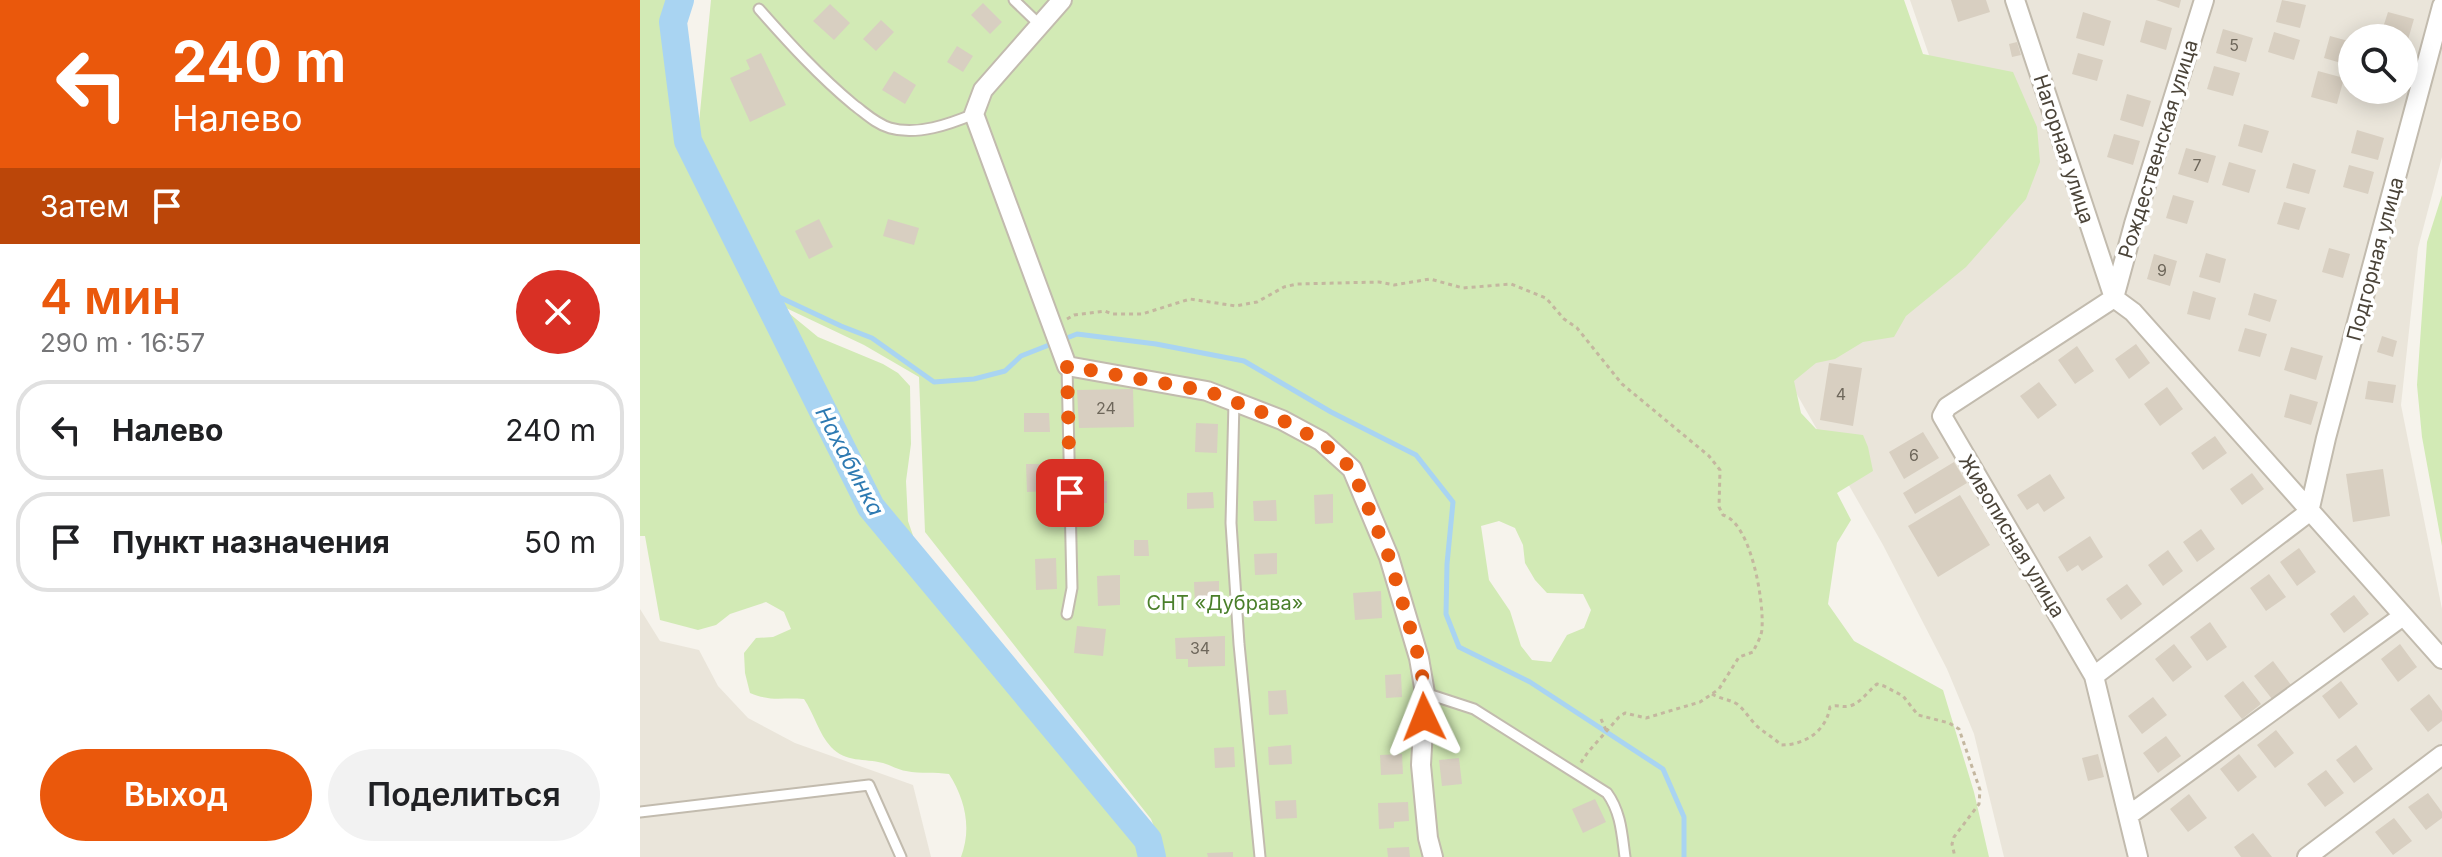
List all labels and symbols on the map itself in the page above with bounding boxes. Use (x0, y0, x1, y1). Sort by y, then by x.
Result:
house number: 5 (2229, 35, 2239, 55)
street label: Рождественская улица (2113, 37, 2203, 261)
street label: Нагорная улица (2029, 71, 2099, 227)
house number: 7 (2192, 155, 2202, 175)
street label: Подгорная улица (2342, 174, 2408, 344)
house number: 9 (2157, 260, 2167, 280)
house number: 4 (1836, 384, 1846, 404)
house number: 24 (1096, 398, 1116, 418)
water label: Нахабинка (810, 402, 890, 520)
house number: 6 (1909, 445, 1919, 465)
street label: Живописная улица (1954, 450, 2070, 622)
pin (1036, 459, 1104, 527)
park label: СНТ «Дубрава» (1147, 591, 1303, 615)
house number: 34 (1190, 638, 1210, 658)
position arrow (1382, 675, 1466, 759)

